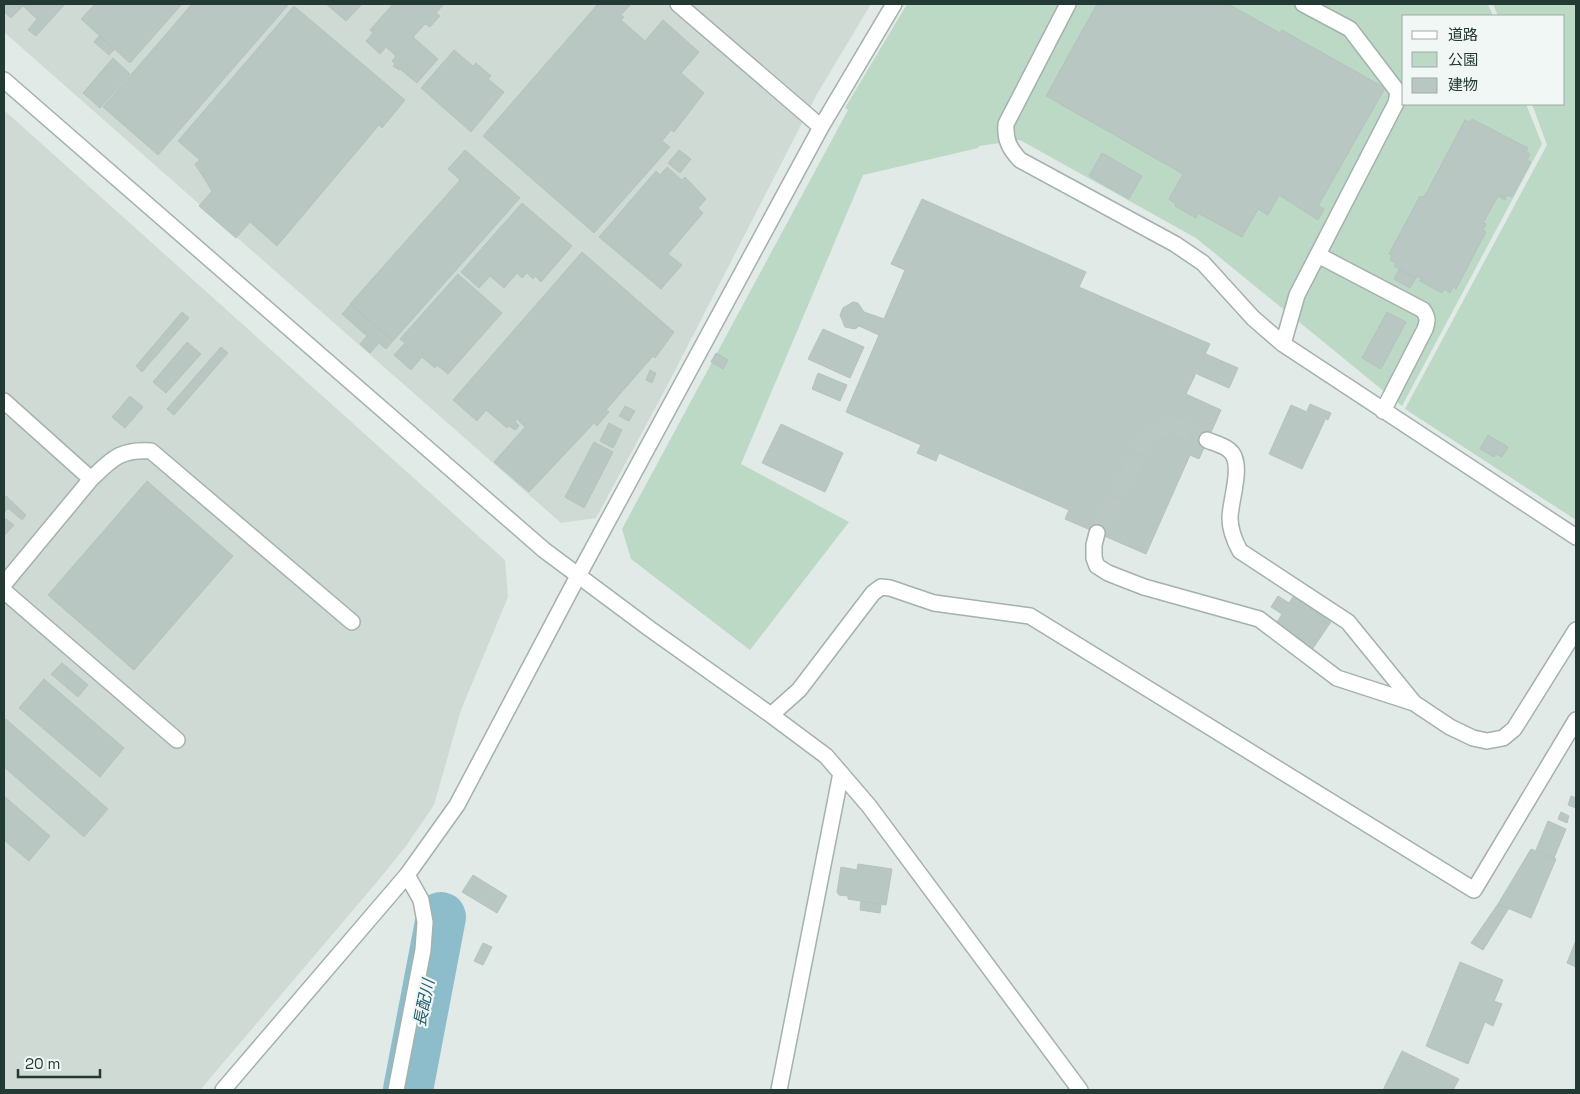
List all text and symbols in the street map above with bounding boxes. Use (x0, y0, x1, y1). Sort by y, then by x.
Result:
legend (1402, 15, 1565, 105)
text: 道路 (1448, 25, 1478, 44)
text: 公園 (1448, 50, 1478, 69)
text: 建物 (1448, 75, 1478, 94)
water label: 長配川 (409, 975, 439, 1029)
scale bar (18, 1046, 100, 1078)
text: 20 m (25, 1054, 60, 1073)

